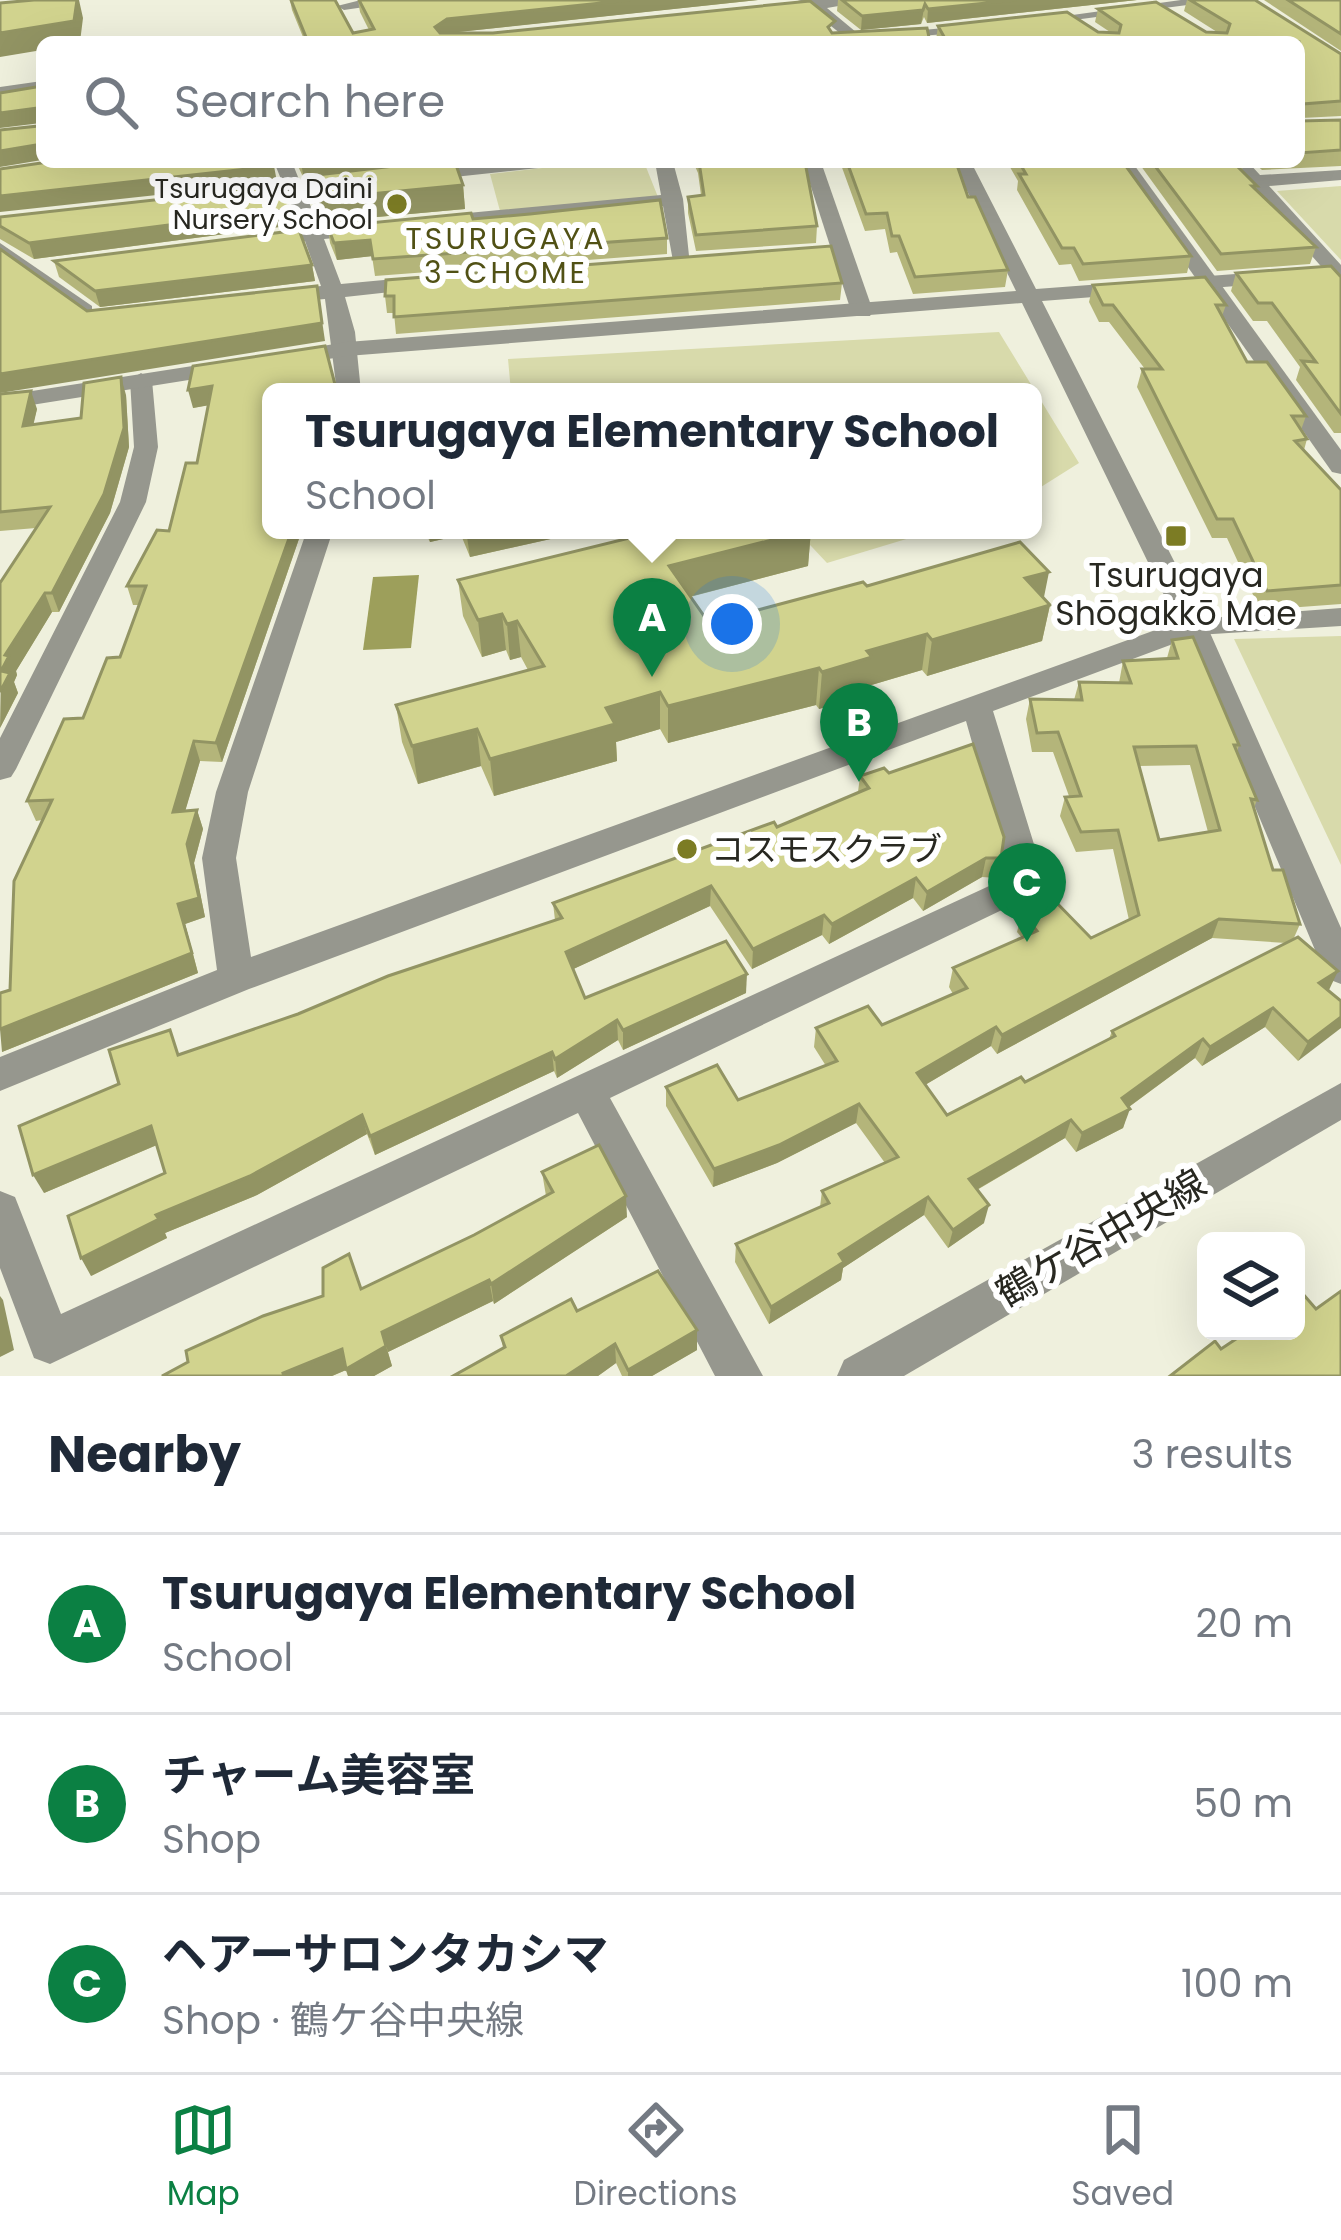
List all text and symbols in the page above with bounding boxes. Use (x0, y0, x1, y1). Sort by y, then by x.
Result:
search box (36, 36, 1305, 168)
icon: search (78, 69, 144, 135)
text: Search here (174, 70, 445, 133)
place label: Tsurugaya Daini Nursery School (155, 170, 373, 238)
marker: Tsurugaya Daini Nursery School (384, 191, 410, 217)
district label: TSURUGAYA 3-CHOME (406, 217, 606, 294)
popup (262, 383, 1042, 539)
text: Tsurugaya Elementary School (305, 400, 999, 463)
text: School (305, 468, 436, 523)
marker: Tsurugaya Shōgakkō Mae (1163, 523, 1189, 549)
place label: Tsurugaya Shōgakkō Mae (1055, 552, 1297, 637)
pin: A (613, 578, 691, 677)
your location (702, 594, 762, 654)
pin: B (820, 683, 898, 782)
place label: コスモスクラブ (711, 826, 942, 873)
marker: コスモスクラブ (674, 836, 700, 862)
pin: C (988, 843, 1066, 942)
street label: 鶴ケ谷中央線 (986, 1156, 1216, 1320)
map controls (1197, 1232, 1305, 1340)
button: layers (1197, 1232, 1305, 1340)
text: Nearby (48, 1418, 241, 1490)
text: 3 results (1131, 1427, 1293, 1482)
text: Tsurugaya Elementary School (162, 1562, 856, 1625)
text: A (73, 1596, 101, 1651)
text: 20 m (1195, 1596, 1293, 1651)
text: School (162, 1630, 293, 1685)
text: チャーム美容室 (162, 1744, 475, 1807)
text: B (74, 1776, 100, 1831)
text: 50 m (1193, 1776, 1293, 1831)
text: Shop (162, 1812, 261, 1867)
text: ヘアーサロンタカシマ (162, 1923, 608, 1986)
text: C (72, 1956, 102, 2011)
text: 100 m (1181, 1956, 1293, 2011)
text: Shop · 鶴ケ谷中央線 (162, 1993, 524, 2048)
tab: Map (167, 2097, 240, 2219)
tab: Directions (574, 2097, 737, 2219)
tab: Saved (1071, 2097, 1174, 2219)

